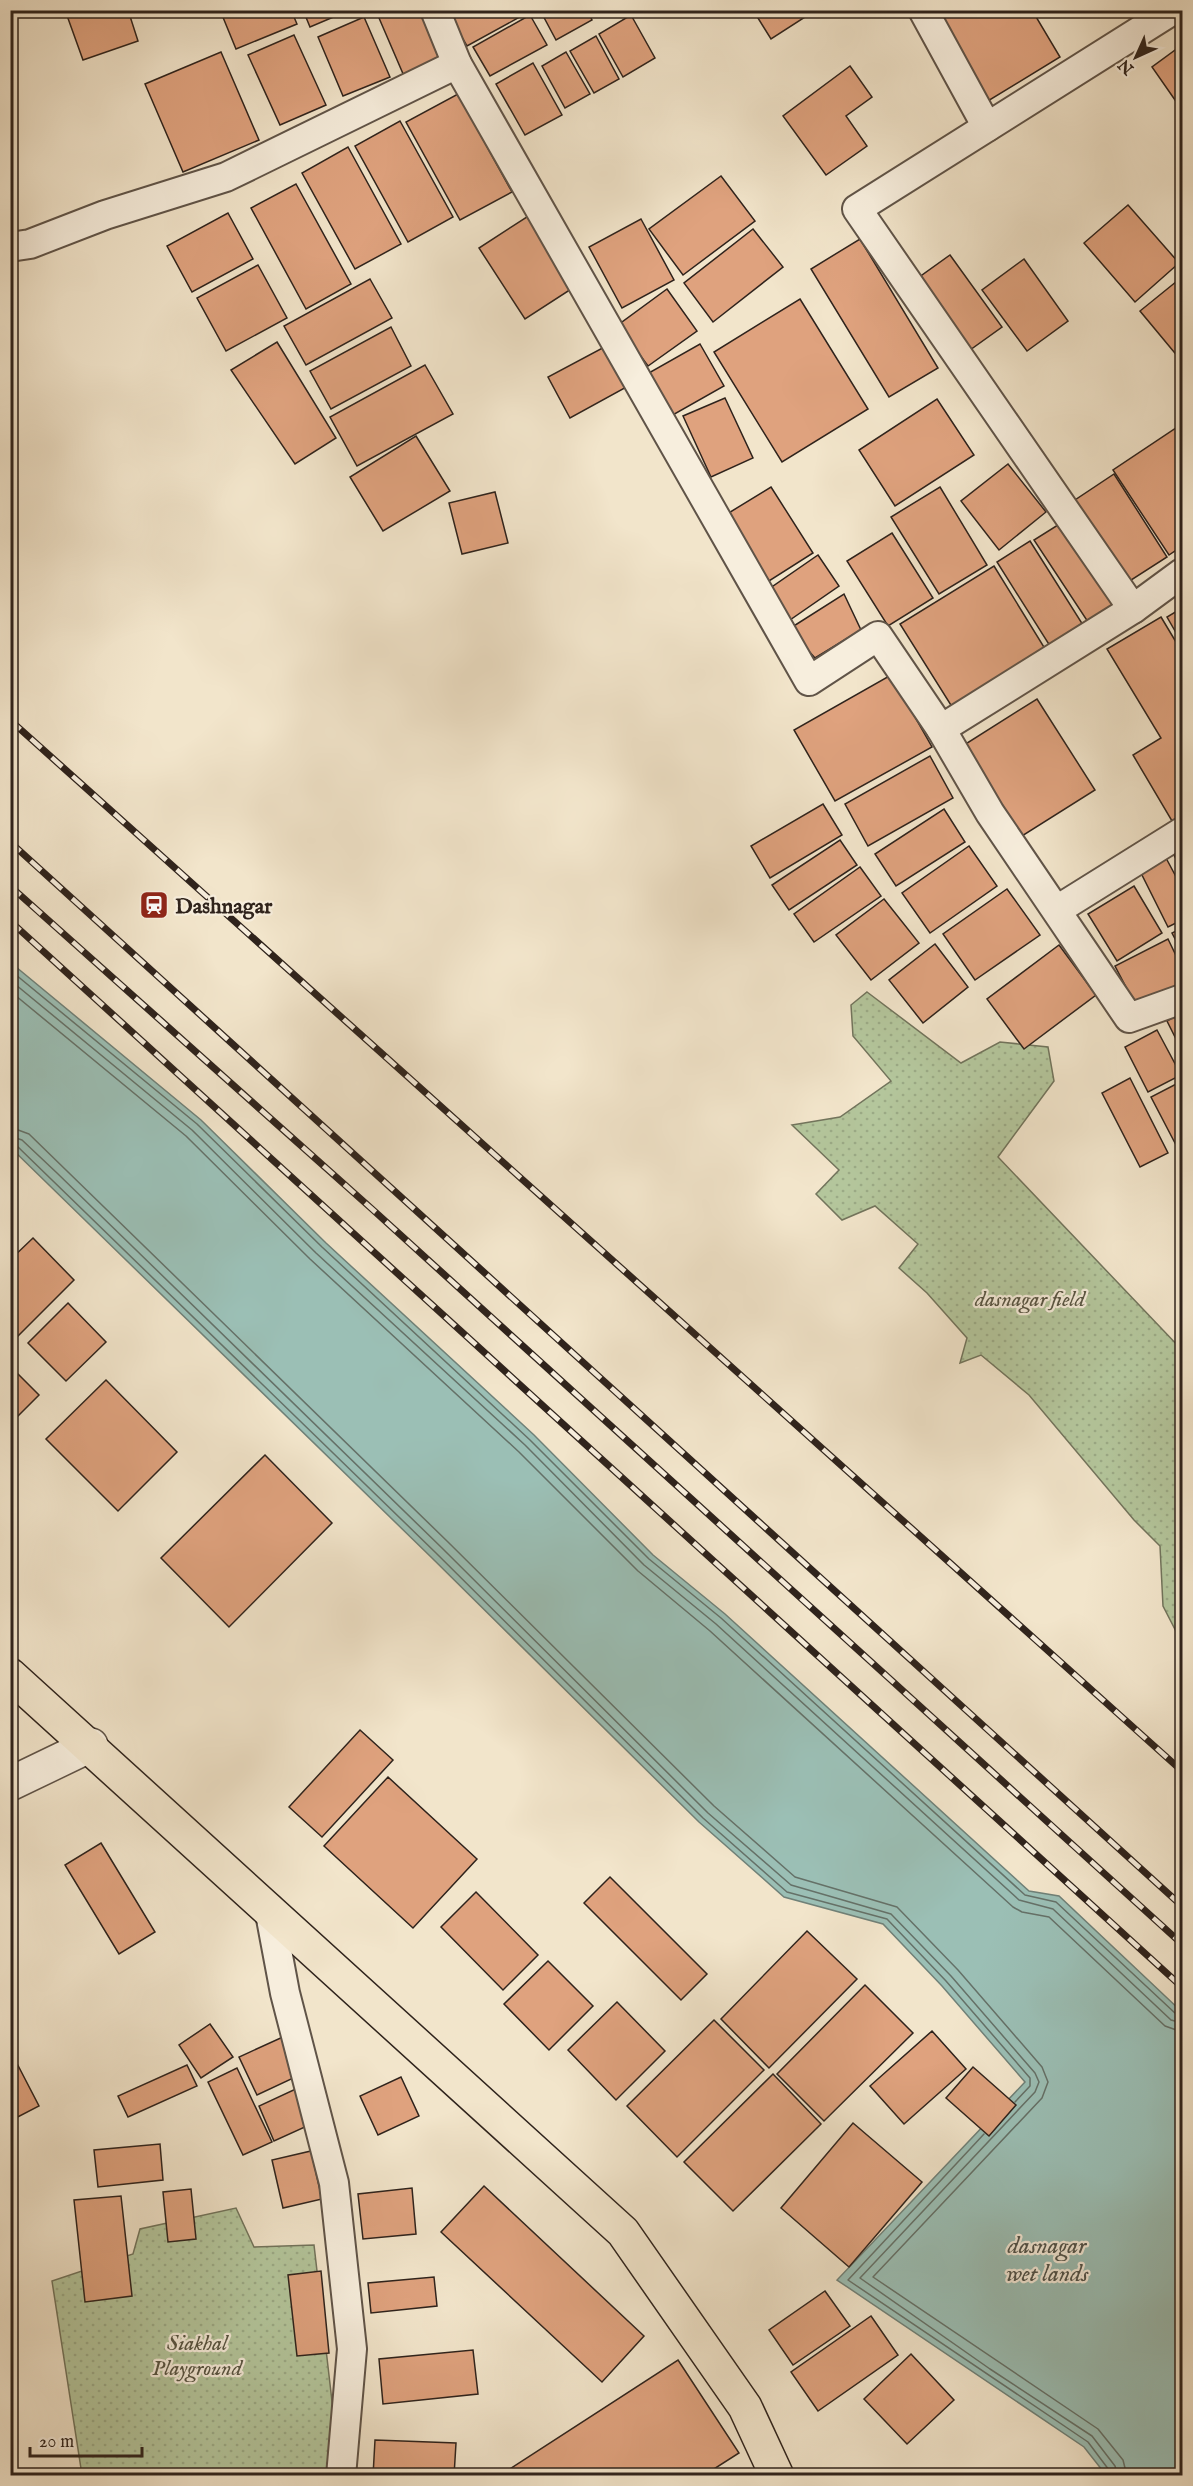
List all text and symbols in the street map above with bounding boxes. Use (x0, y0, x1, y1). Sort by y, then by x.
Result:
north arrow (1106, 27, 1166, 87)
text: N (1115, 54, 1139, 79)
station icon: Dashnagar (138, 889, 170, 921)
place label: Dashnagar (175, 893, 273, 921)
park label: dasnagar field (974, 1286, 1087, 1314)
water label: dasnagar wet lands (1006, 2231, 1089, 2290)
park label: Siakhal Playground (152, 2330, 244, 2383)
scale bar (30, 2420, 142, 2458)
text: 20 m (39, 2431, 74, 2454)

